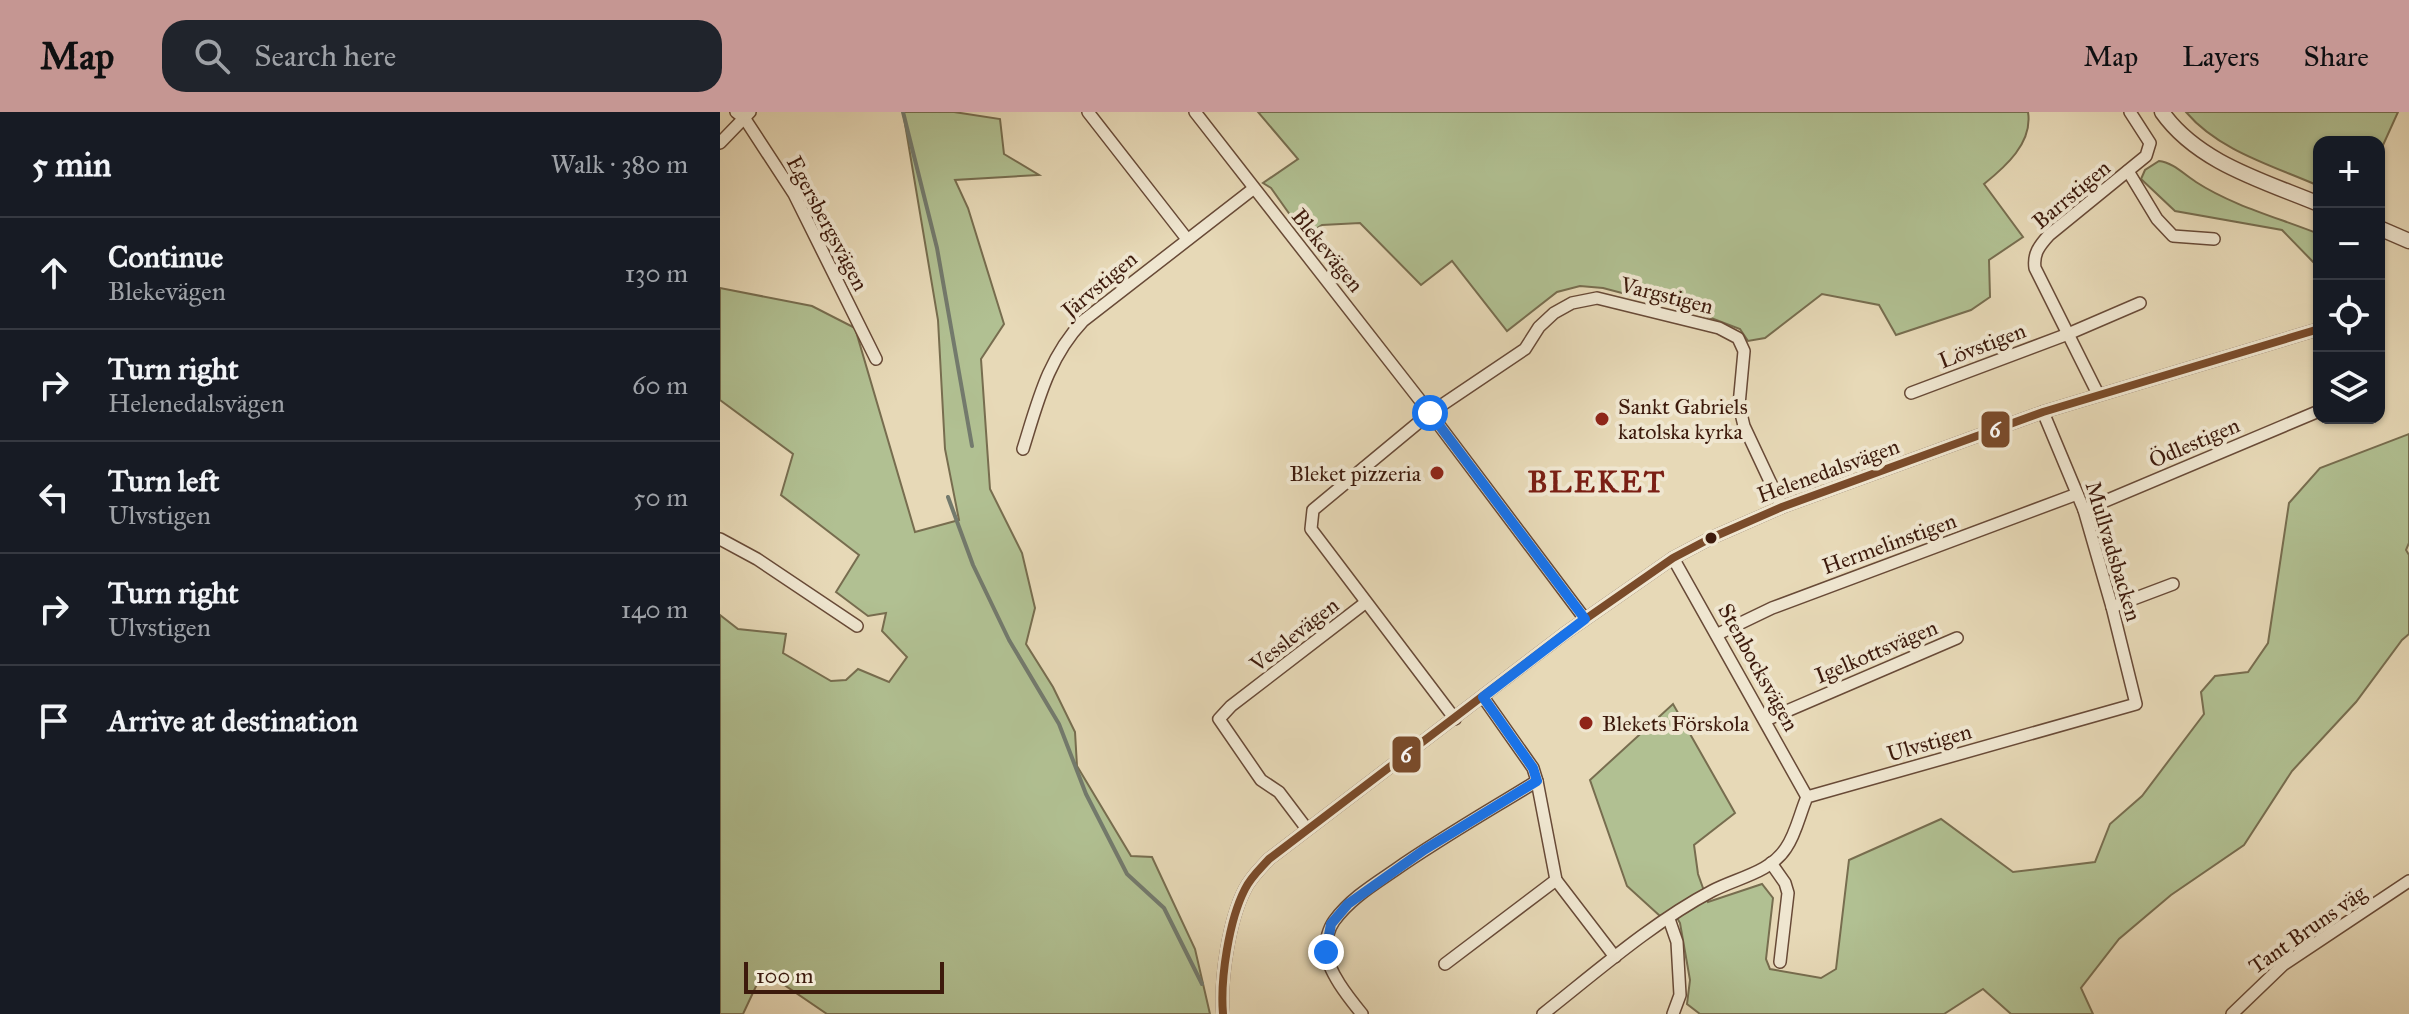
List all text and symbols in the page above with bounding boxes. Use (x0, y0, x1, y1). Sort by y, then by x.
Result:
search box (162, 20, 722, 92)
text: Map (40, 33, 114, 79)
icon: search (190, 34, 234, 78)
text: Search here (254, 38, 396, 74)
text: Map (2083, 39, 2138, 74)
text: Layers (2182, 39, 2260, 74)
text: Share (2304, 39, 2369, 74)
map controls (2313, 136, 2385, 424)
button: + (2313, 136, 2385, 208)
text: 5 min (32, 144, 111, 185)
text: Walk · 380 m (551, 148, 688, 180)
street label: Egersbergsvägen (781, 151, 874, 295)
street label: Barrstigen (2027, 154, 2116, 235)
street label: Blekevägen (1286, 203, 1370, 298)
button: − (2313, 208, 2385, 280)
text: Continue (108, 239, 223, 275)
street label: Järvstigen (1055, 245, 1143, 325)
icon: ahead (32, 251, 76, 295)
text: 130 m (625, 257, 688, 289)
street label: Vargstigen (1617, 271, 1716, 320)
text: Blekevägen (108, 275, 226, 307)
button: locate (2313, 280, 2385, 352)
street label: Lövstigen (1935, 316, 2030, 374)
text: Turn right (108, 351, 239, 387)
button: layers (2313, 352, 2385, 424)
icon: right (32, 363, 76, 407)
text: 60 m (632, 369, 688, 401)
text: Helenedalsvägen (108, 387, 285, 419)
place label: Sankt Gabriels katolska kyrka (1618, 393, 1748, 445)
route start (1412, 395, 1448, 431)
marker: Sankt Gabriels katolska kyrka (1593, 410, 1611, 428)
line badge: 6 (1980, 410, 2011, 449)
street label: Ödlestigen (2145, 411, 2244, 474)
text: 6 (1989, 416, 2002, 443)
street label: Helenedalsvägen (1753, 432, 1903, 509)
place label: Bleket pizzeria (1290, 460, 1422, 487)
text: Turn left (108, 463, 219, 499)
marker: Bleket pizzeria (1428, 464, 1446, 482)
district label: BLEKET (1528, 464, 1666, 500)
icon: left (32, 475, 76, 519)
street label: Mullvadsbacken (2079, 478, 2148, 625)
text: 50 m (633, 481, 688, 513)
text: Ulvstigen (108, 499, 211, 531)
street label: Hermelinstigen (1818, 507, 1960, 580)
unlabelled marker (1703, 530, 1719, 546)
text: Turn right (108, 575, 239, 611)
icon: right (32, 587, 76, 631)
street label: Vesslevägen (1244, 591, 1344, 678)
text: 140 m (621, 593, 688, 625)
street label: Stenbocksvägen (1712, 599, 1805, 736)
text: Ulvstigen (108, 611, 211, 643)
street label: Igelkottsvägen (1811, 613, 1942, 689)
icon: arrive (32, 699, 76, 743)
text: Arrive at destination (108, 703, 358, 739)
place label: Blekets Förskola (1602, 710, 1750, 737)
marker: Blekets Förskola (1577, 714, 1595, 732)
street label: Ulvstigen (1884, 718, 1975, 767)
line badge: 6 (1391, 735, 1422, 774)
text: 6 (1400, 741, 1413, 768)
street label: Tant Bruns väg (2244, 879, 2372, 980)
route end (1308, 934, 1344, 970)
scale bar (744, 958, 944, 994)
text: 100 m (756, 962, 813, 989)

